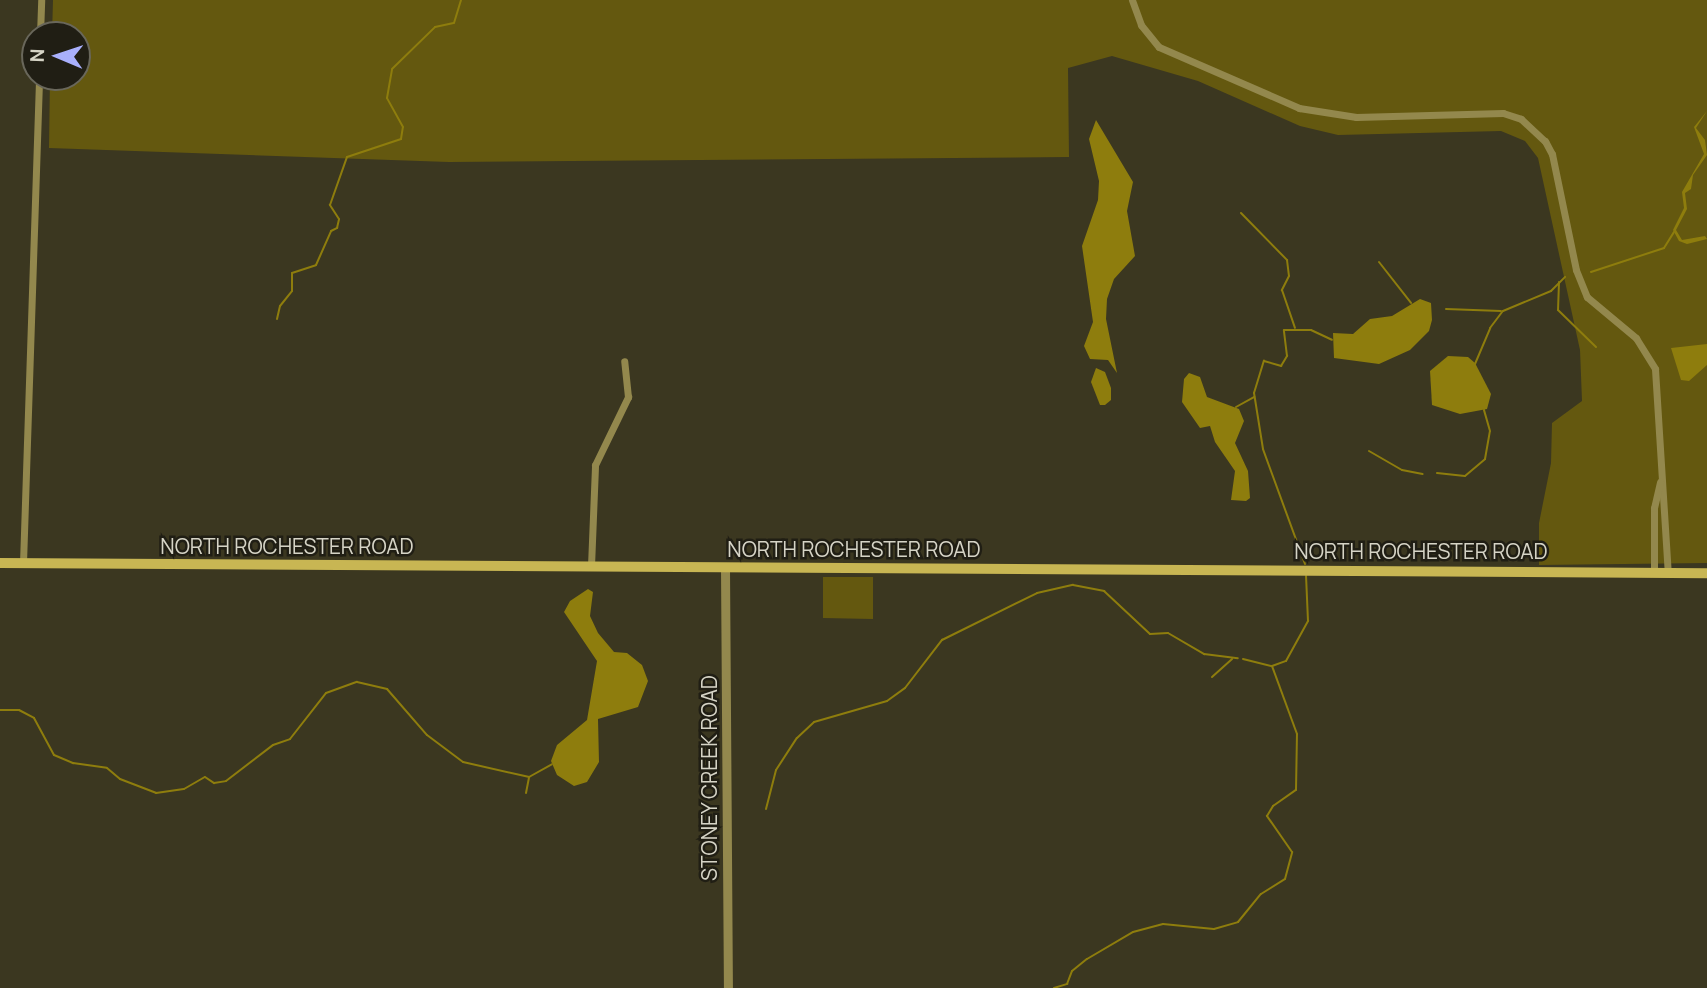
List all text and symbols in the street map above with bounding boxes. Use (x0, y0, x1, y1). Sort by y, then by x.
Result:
north arrow (21, 21, 91, 91)
text: N (24, 48, 50, 63)
street label: NORTH ROCHESTER ROAD (160, 533, 414, 559)
street label: NORTH ROCHESTER ROAD (727, 536, 981, 562)
street label: NORTH ROCHESTER ROAD (1294, 538, 1548, 564)
street label: STONEY CREEK ROAD (696, 674, 722, 882)

